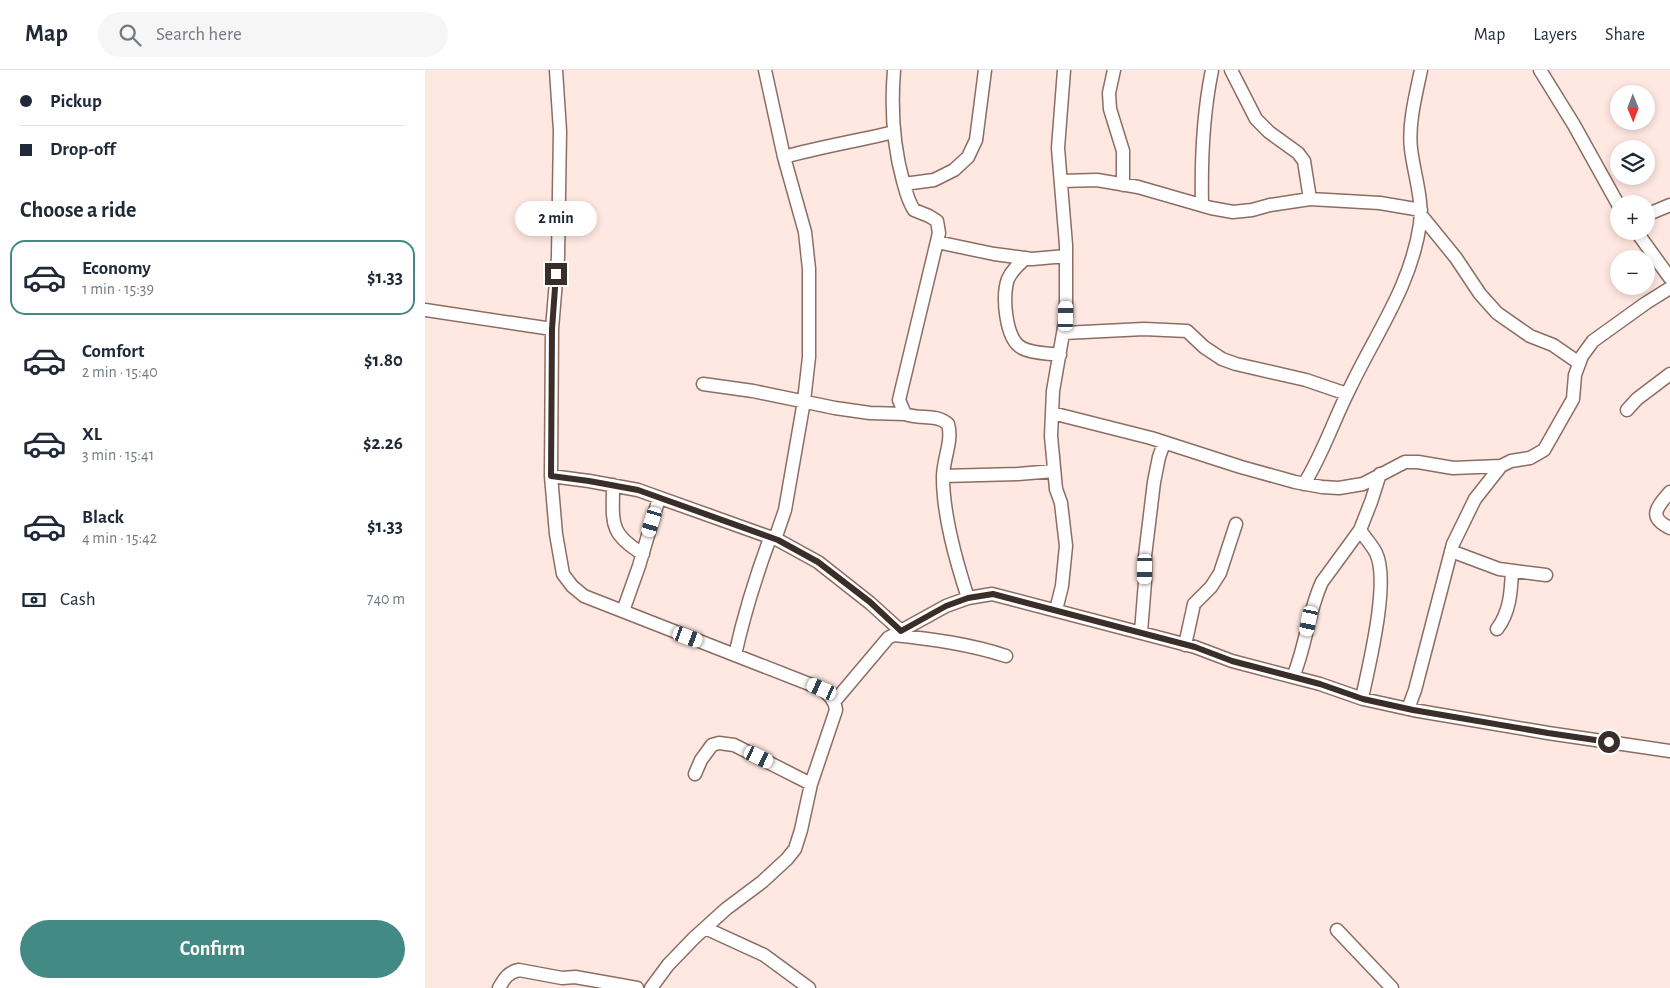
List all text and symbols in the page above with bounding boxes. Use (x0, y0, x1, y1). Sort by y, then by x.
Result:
search box (98, 12, 448, 57)
icon: search (116, 21, 144, 49)
text: Map (25, 22, 68, 46)
text: Search here (156, 25, 242, 44)
text: Map (1474, 26, 1505, 44)
text: Layers (1533, 26, 1577, 44)
text: Share (1605, 26, 1645, 44)
north arrow (1610, 85, 1655, 130)
map controls (1610, 85, 1655, 295)
text: Pickup (50, 92, 102, 111)
text: Drop-off (50, 140, 115, 159)
button: layers (1610, 140, 1655, 185)
button: + (1610, 195, 1655, 240)
text: Choose a ride (20, 199, 136, 221)
callout: 2 min (515, 202, 597, 236)
text: 2 min (538, 210, 574, 226)
button: − (1610, 250, 1655, 295)
icon: car (22, 255, 67, 300)
text: Economy (82, 259, 151, 278)
route end (545, 263, 567, 285)
text: $1.33 (367, 268, 403, 287)
text: 1 min · 15:39 (82, 281, 154, 297)
car (1058, 301, 1073, 331)
icon: car (22, 338, 67, 383)
text: Comfort (82, 342, 144, 361)
text: $1.80 (364, 351, 403, 370)
text: 2 min · 15:40 (82, 364, 158, 380)
icon: car (22, 421, 67, 466)
text: XL (82, 425, 102, 444)
text: $2.26 (363, 434, 403, 453)
text: 3 min · 15:41 (82, 447, 154, 463)
icon: car (22, 504, 67, 549)
car (640, 505, 663, 539)
text: Black (82, 508, 124, 527)
text: $1.33 (367, 517, 403, 536)
text: 4 min · 15:42 (82, 530, 157, 546)
car (1137, 554, 1152, 584)
icon: cash (20, 586, 48, 614)
text: Cash (60, 590, 96, 609)
text: 740 m (367, 591, 405, 607)
car (1298, 605, 1319, 637)
car (671, 625, 704, 649)
car (805, 676, 838, 702)
route start (1598, 731, 1620, 753)
car (742, 744, 775, 770)
button: Confirm (20, 920, 405, 978)

